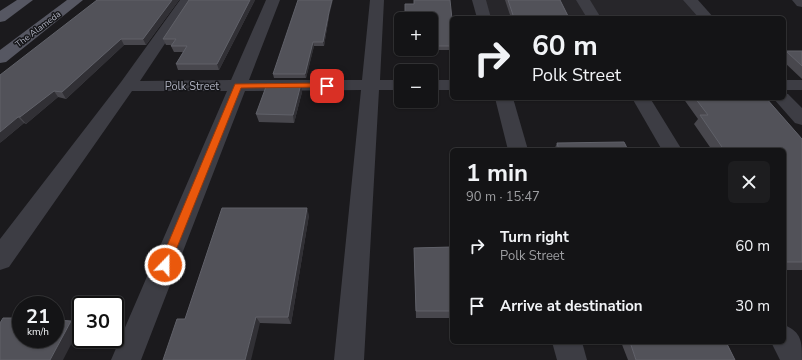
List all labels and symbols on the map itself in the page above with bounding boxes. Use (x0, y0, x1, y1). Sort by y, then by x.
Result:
street label: The Alameda (13, 8, 63, 50)
pin (310, 69, 344, 103)
street label: Polk Street (165, 79, 219, 94)
position arrow (144, 244, 186, 286)
speed limit sign: 30 (72, 296, 124, 348)

